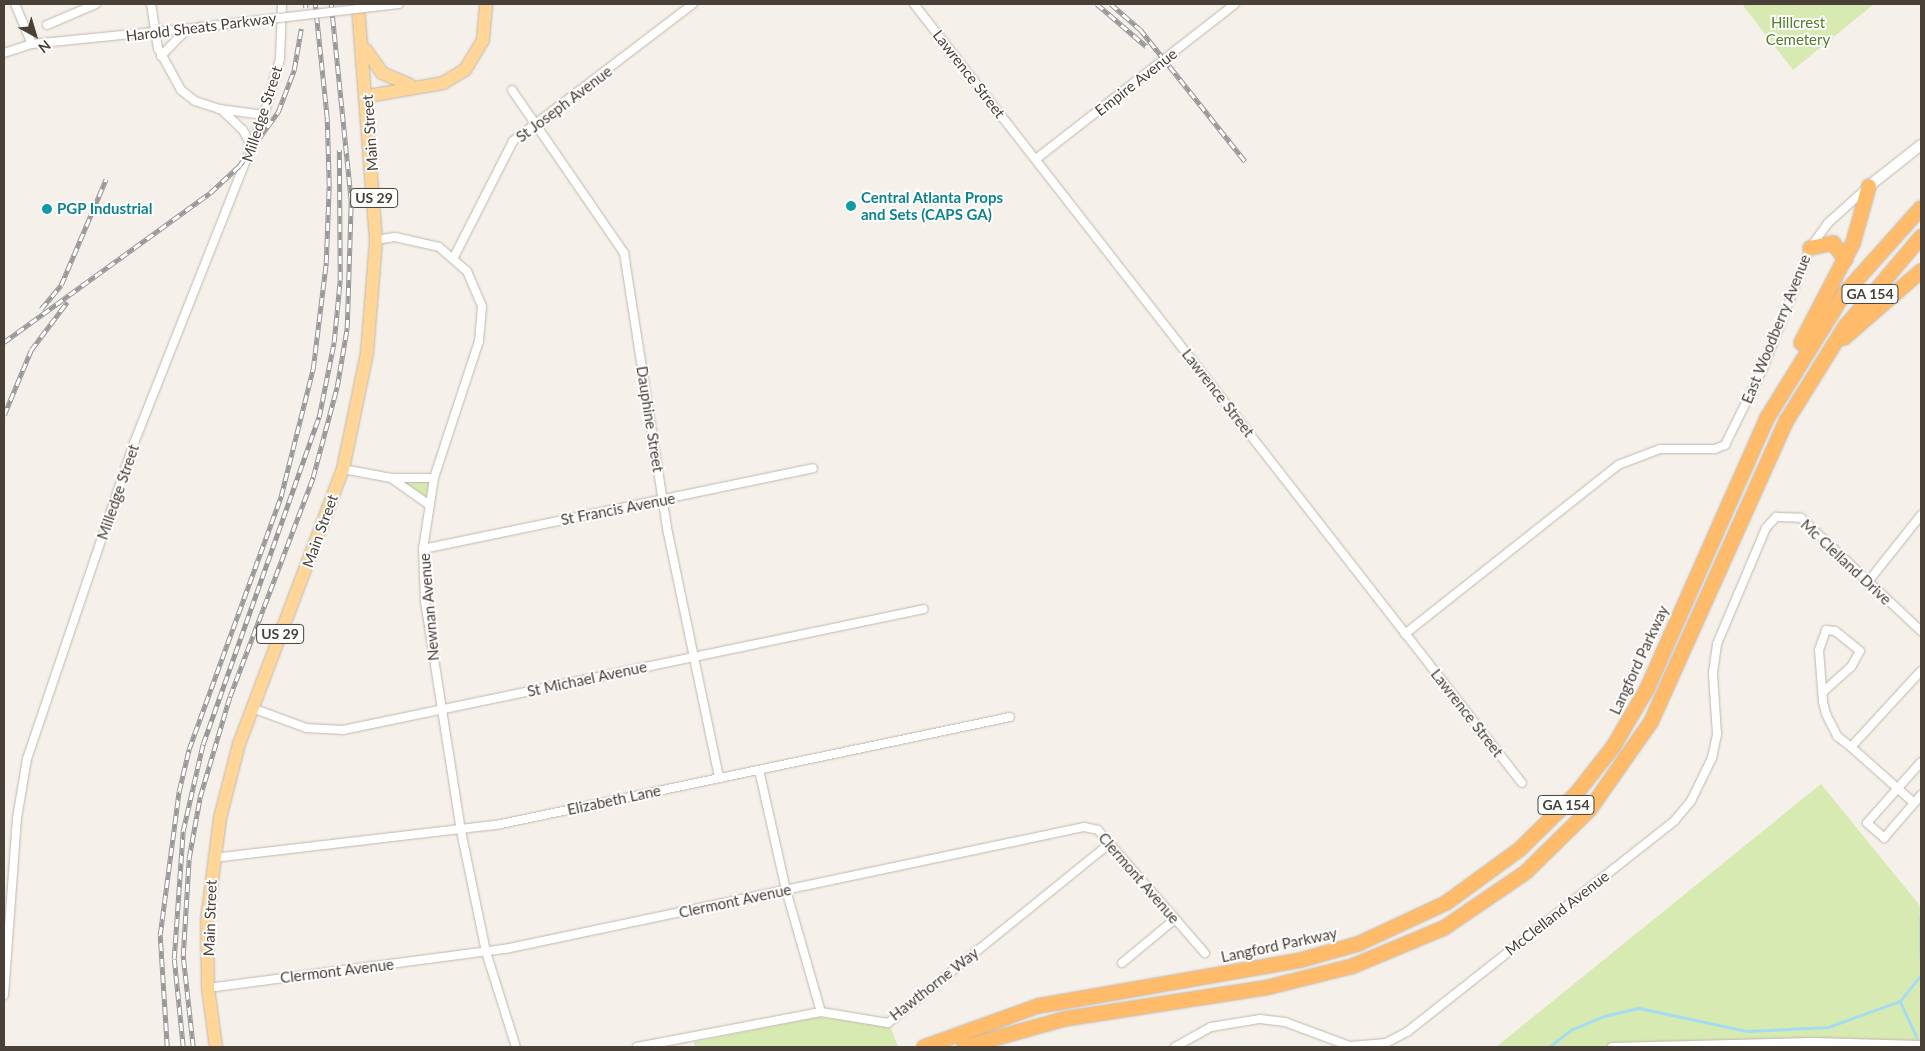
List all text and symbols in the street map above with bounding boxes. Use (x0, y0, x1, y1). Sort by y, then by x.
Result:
street label: Harold Sheats Parkway (125, 9, 277, 45)
north arrow (10, 10, 60, 60)
park label: Hillcrest Cemetery (1766, 13, 1830, 48)
street label: Lawrence Street (929, 26, 1009, 122)
text: N (35, 37, 54, 57)
street label: Empire Avenue (1091, 44, 1181, 120)
street label: St Joseph Avenue (512, 62, 616, 146)
street label: Milledge Street (238, 64, 286, 164)
street label: Main Street (358, 94, 382, 172)
road number: US 29 (349, 187, 399, 210)
place label: Central Atlanta Props and Sets (CAPS GA) (861, 188, 1004, 223)
place label: PGP Industrial (57, 200, 153, 218)
marker: Central Atlanta Props and Sets (CAPS GA) (845, 200, 857, 212)
marker: PGP Industrial (41, 203, 53, 215)
street label: East Woodberry Avenue (1738, 251, 1814, 407)
road number: GA 154 (1840, 282, 1900, 306)
street label: Lawrence Street (1178, 345, 1258, 441)
street label: Dauphine Street (633, 365, 667, 473)
street label: Milledge Street (93, 442, 143, 542)
street label: St Francis Avenue (559, 489, 677, 529)
street label: Main Street (298, 492, 342, 570)
street label: Mc Clelland Drive (1797, 515, 1895, 609)
street label: Newnan Avenue (415, 552, 443, 662)
street label: Langford Parkway (1606, 603, 1672, 717)
road number: US 29 (255, 622, 305, 646)
street label: St Michael Avenue (525, 657, 649, 701)
street label: Lawrence Street (1427, 665, 1507, 761)
street label: Elizabeth Lane (566, 781, 662, 819)
road number: GA 154 (1536, 794, 1596, 816)
street label: Clermont Avenue (1095, 829, 1183, 927)
street label: McClelland Avenue (1501, 867, 1613, 959)
street label: Main Street (200, 879, 220, 957)
street label: Clermont Avenue (677, 880, 793, 922)
street label: Langford Parkway (1219, 924, 1339, 966)
street label: Hawthorne Way (886, 944, 982, 1024)
street label: Clermont Avenue (279, 955, 395, 987)

